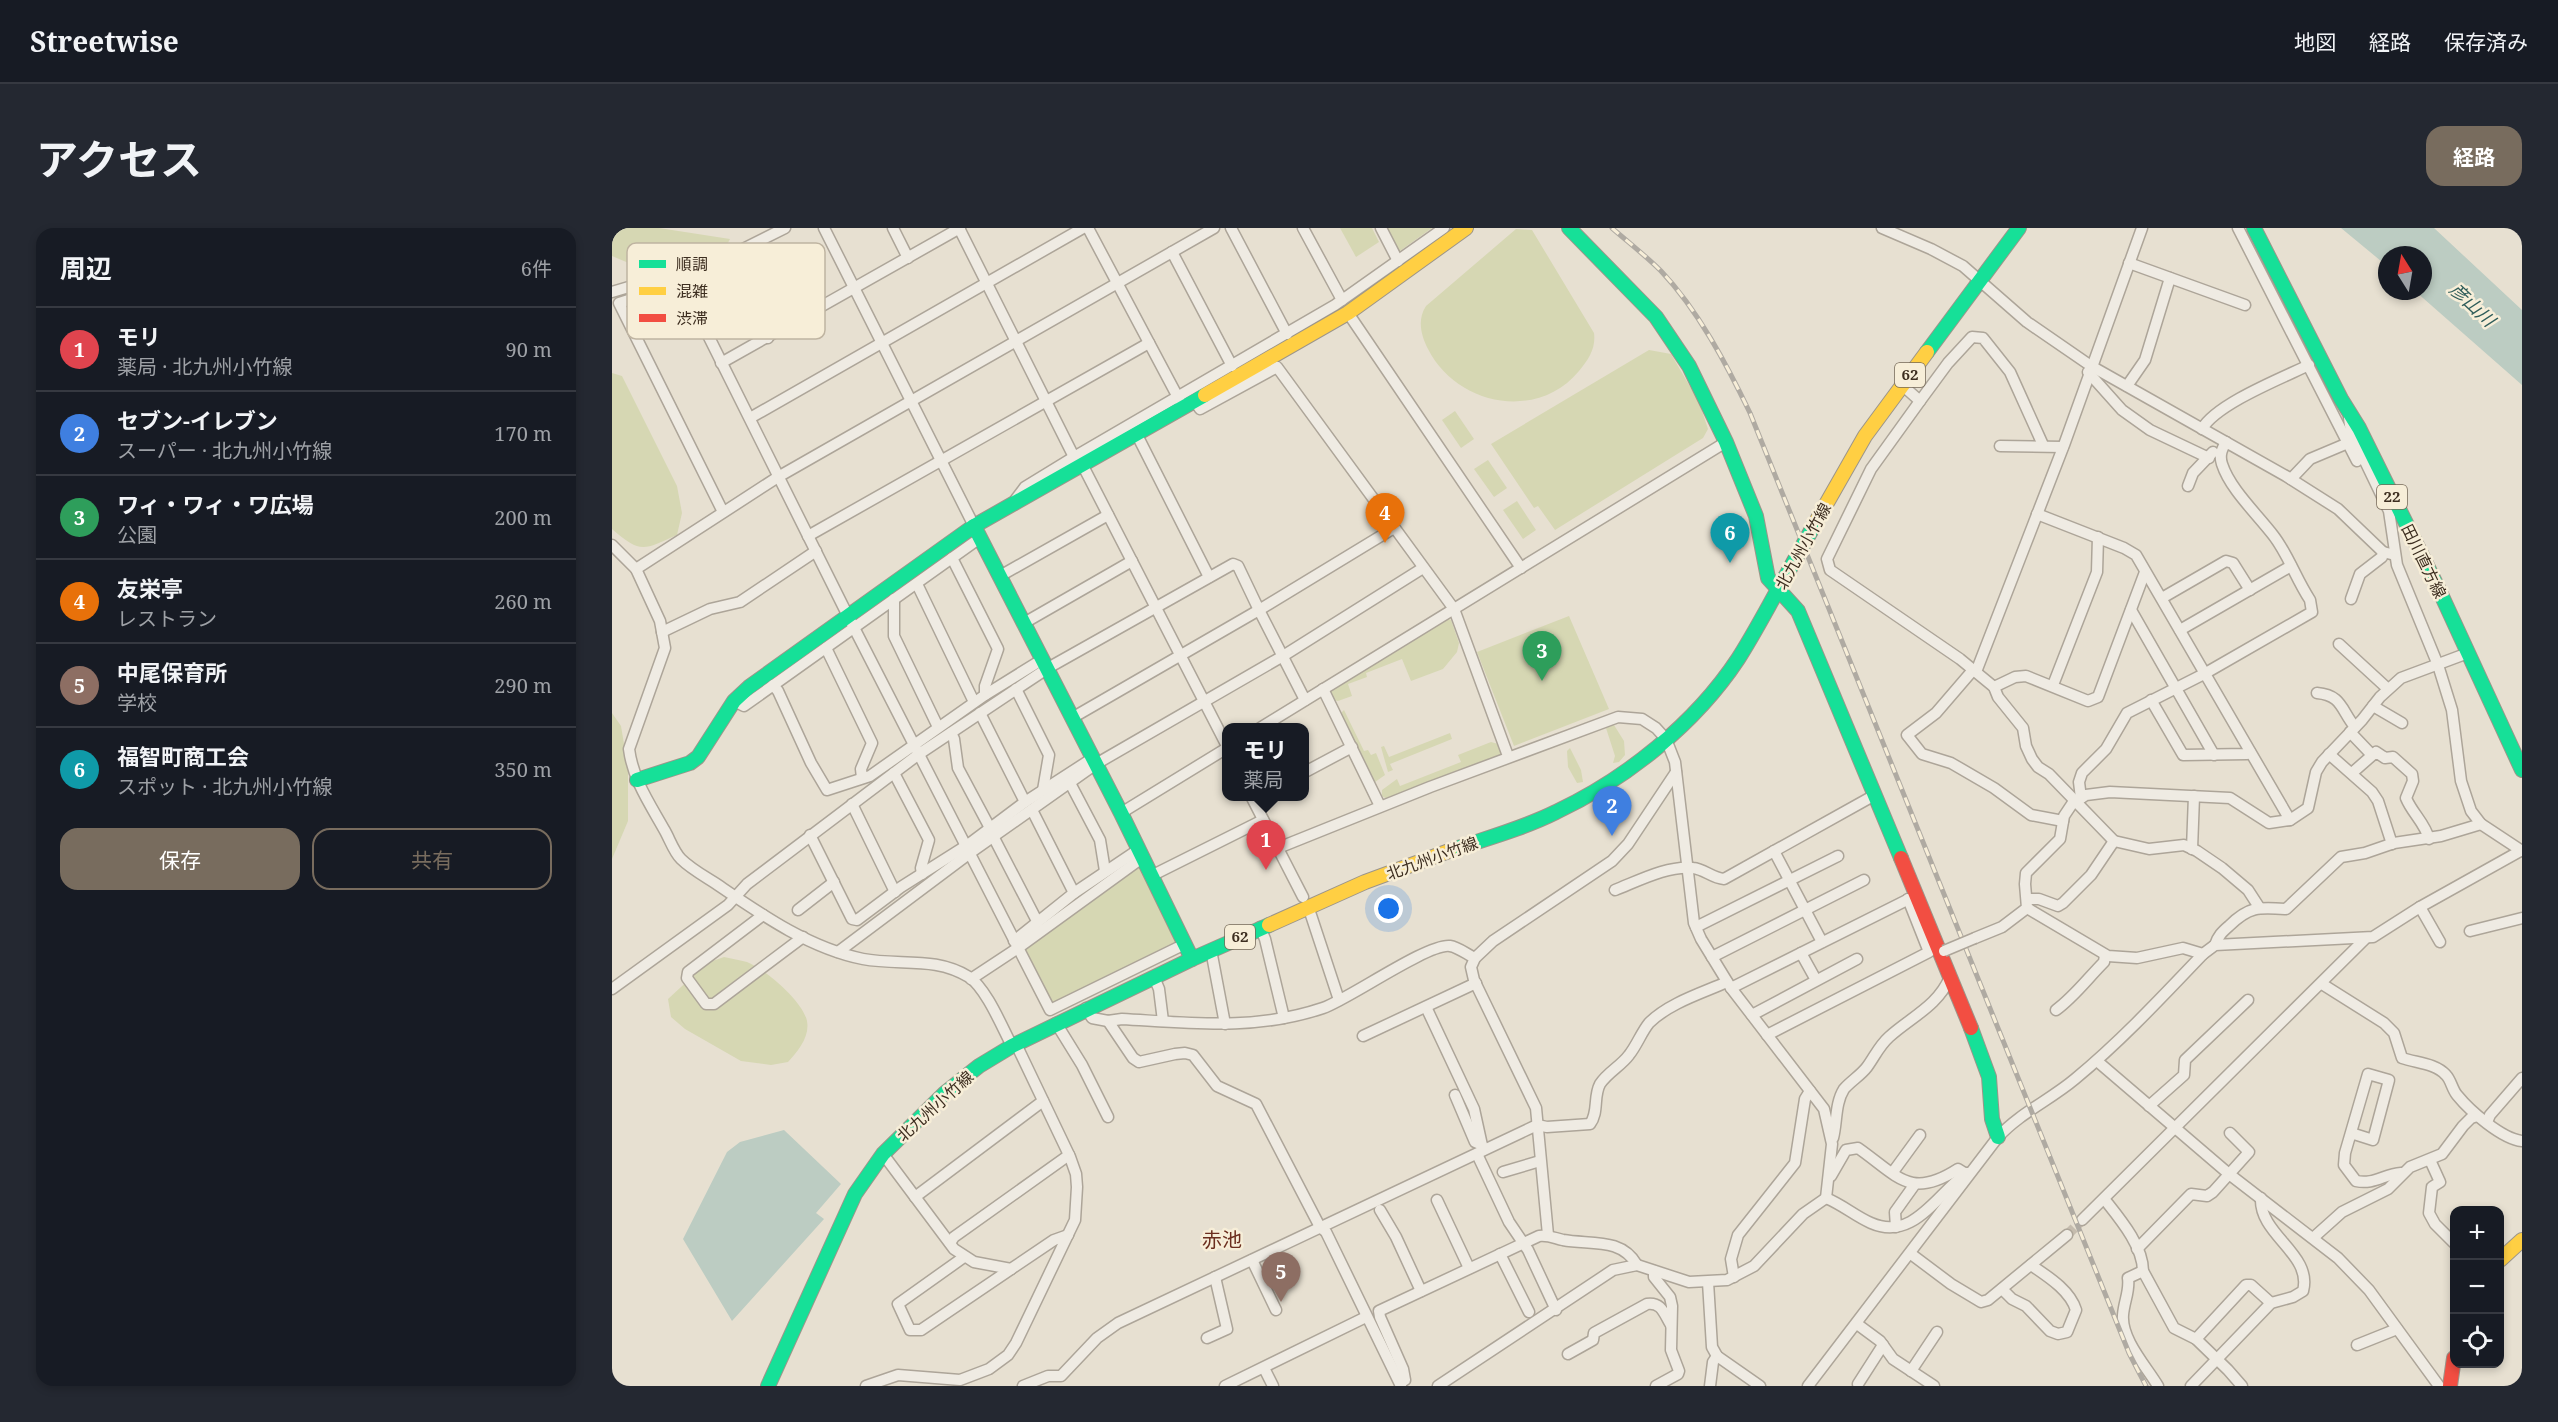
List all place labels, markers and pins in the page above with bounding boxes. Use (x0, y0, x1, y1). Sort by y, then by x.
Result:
pin: 4 (1366, 494, 1404, 543)
pin: 6 (1710, 514, 1750, 563)
pin: 3 (1522, 632, 1562, 681)
pin: 2 (1592, 786, 1632, 836)
pin: 1 (1246, 820, 1286, 870)
pin: 5 (1262, 1252, 1300, 1302)

